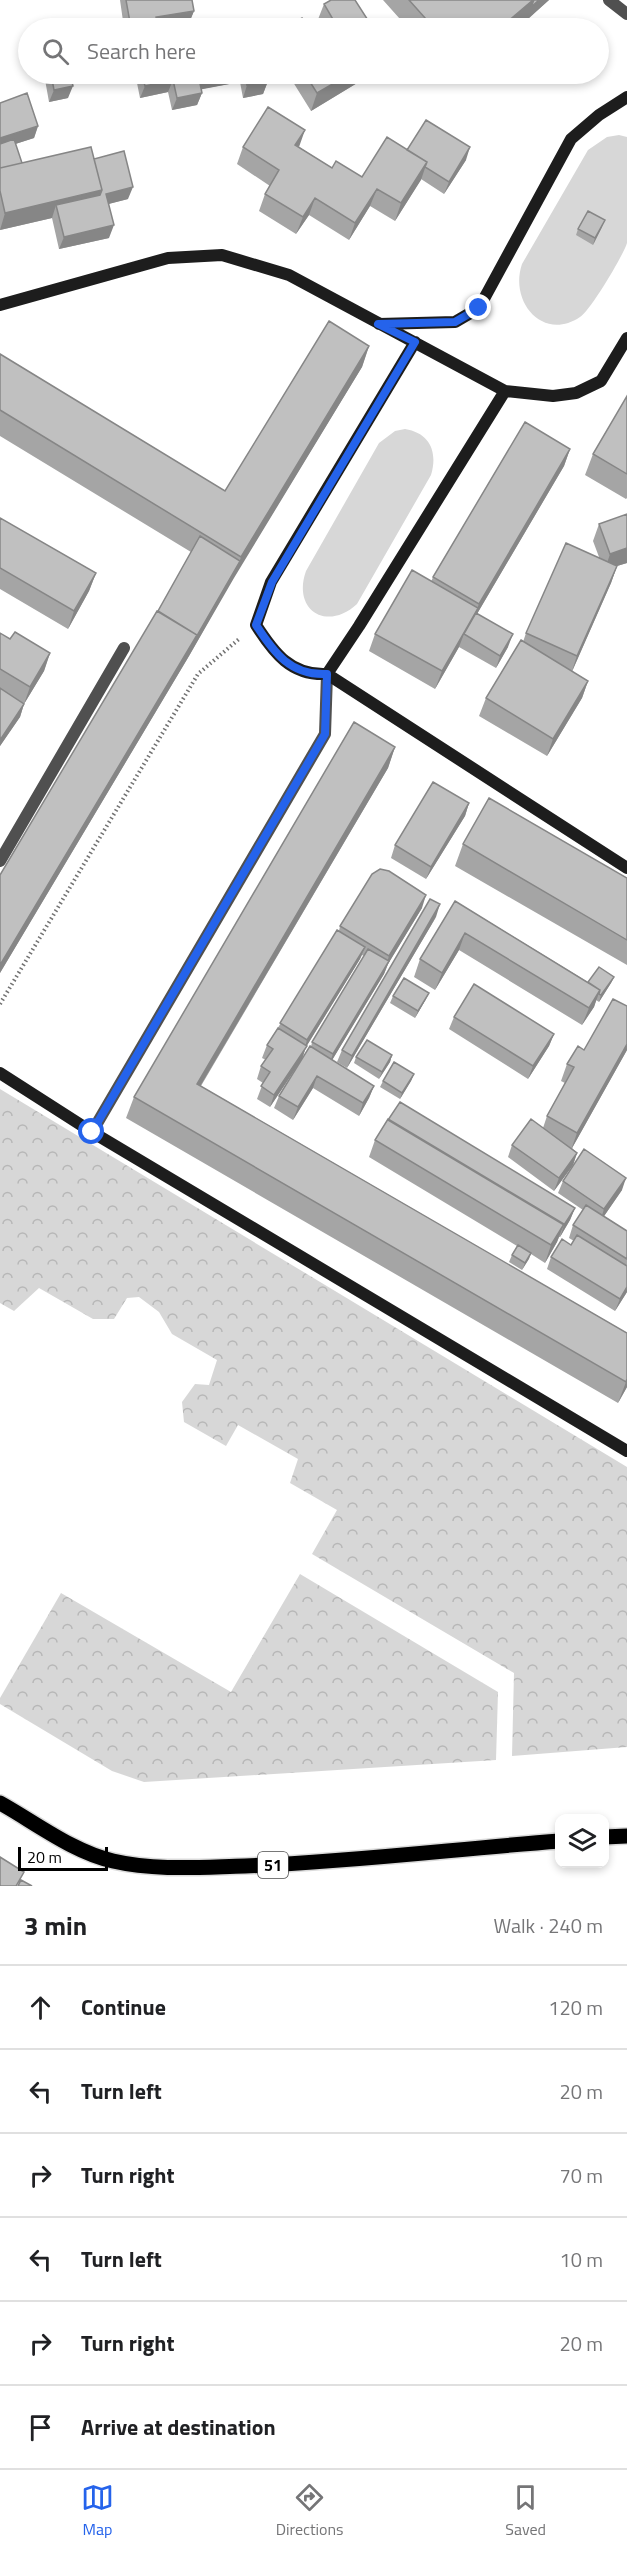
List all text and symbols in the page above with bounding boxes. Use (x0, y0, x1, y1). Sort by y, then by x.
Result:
search box (18, 18, 609, 84)
text: Search here (87, 34, 196, 68)
icon: search (39, 35, 72, 68)
route end (465, 294, 491, 320)
route start (78, 1118, 104, 1144)
map controls (555, 1814, 609, 1868)
button: layers (555, 1814, 609, 1868)
scale bar (18, 1844, 108, 1872)
text: 20 m (27, 1845, 62, 1869)
road number: 51 (258, 1852, 288, 1878)
text: 3 min (24, 1906, 87, 1945)
text: Walk · 240 m (494, 1910, 603, 1941)
text: Continue (81, 1990, 166, 2024)
icon: ahead (24, 1991, 57, 2024)
text: 120 m (548, 1992, 603, 2023)
text: Turn left (81, 2074, 162, 2108)
icon: left (24, 2075, 57, 2108)
text: 20 m (559, 2076, 603, 2107)
text: Turn right (81, 2158, 175, 2192)
icon: right (24, 2159, 57, 2192)
text: 70 m (559, 2160, 603, 2191)
text: Turn left (81, 2242, 162, 2276)
icon: left (24, 2243, 57, 2276)
text: 10 m (559, 2244, 603, 2275)
text: Turn right (81, 2326, 175, 2360)
icon: right (24, 2327, 57, 2360)
text: 20 m (559, 2328, 603, 2359)
text: Arrive at destination (81, 2410, 276, 2444)
icon: arrive (24, 2411, 57, 2444)
tab: Map (81, 2481, 114, 2541)
tab: Directions (276, 2481, 344, 2541)
tab: Saved (505, 2481, 546, 2541)

